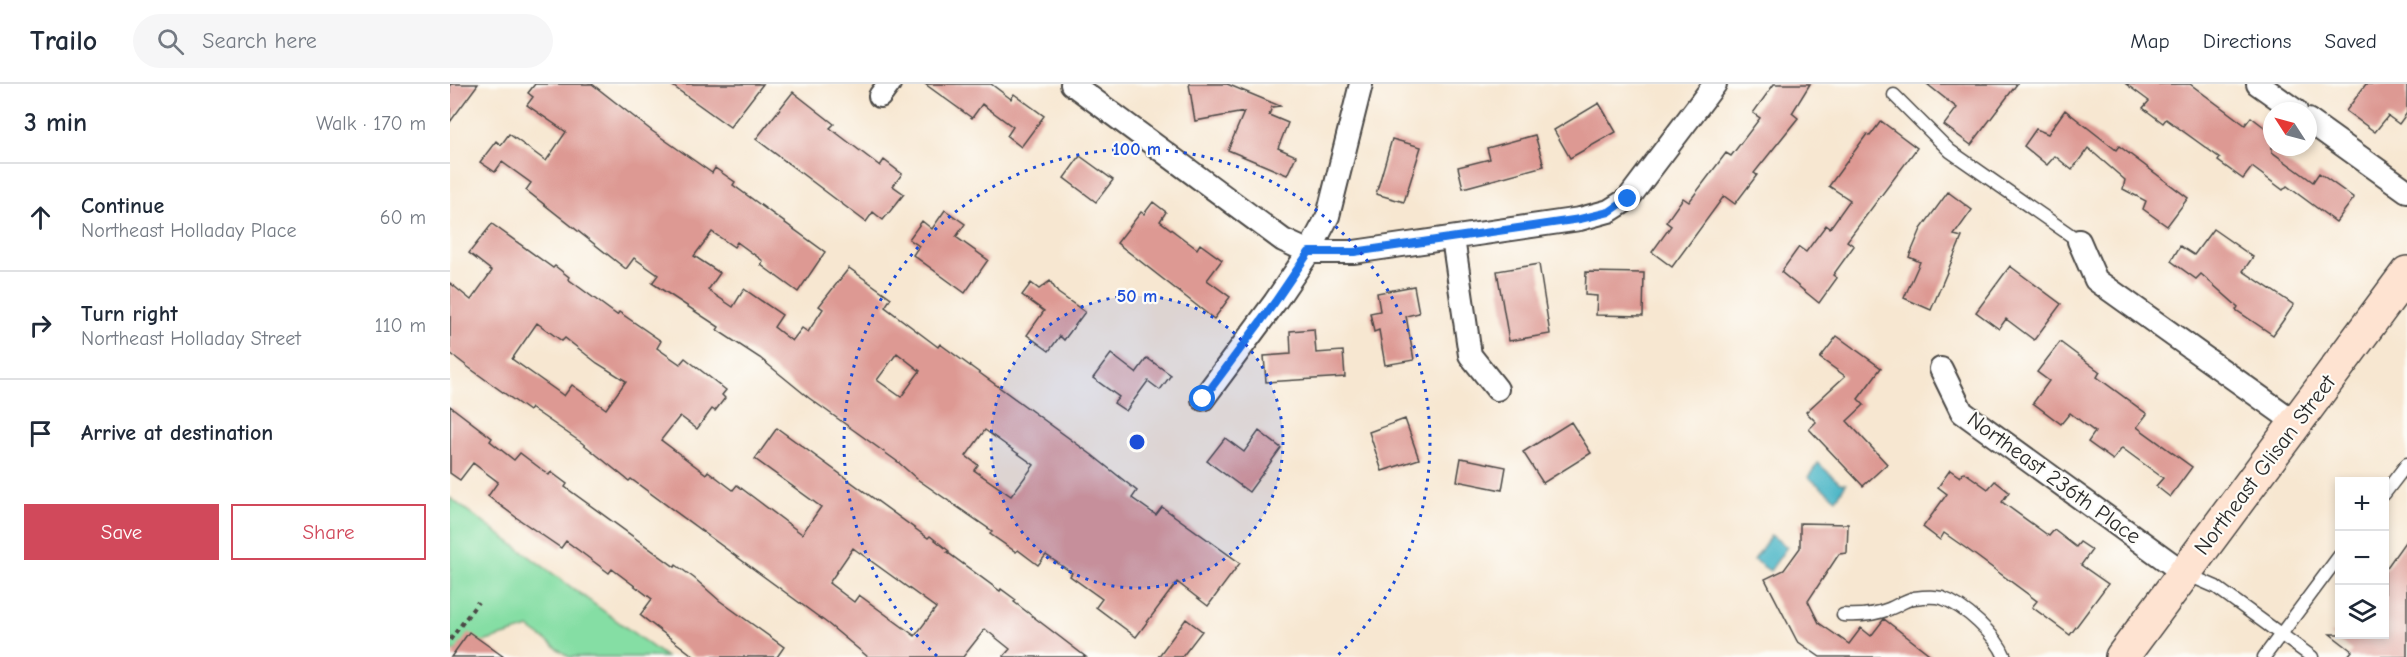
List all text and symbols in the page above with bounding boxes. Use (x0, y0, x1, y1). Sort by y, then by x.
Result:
search box (133, 14, 553, 68)
text: Trailo (30, 25, 97, 57)
icon: search (154, 25, 187, 58)
text: Search here (202, 28, 317, 54)
text: Map (2130, 29, 2170, 53)
text: Directions (2203, 29, 2292, 53)
text: Saved (2325, 29, 2377, 53)
north arrow (2263, 102, 2317, 156)
text: 3 min (24, 108, 87, 138)
text: Walk · 170 m (316, 112, 426, 135)
text: 100 m (1113, 139, 1161, 160)
route end (1614, 185, 1640, 211)
text: Continue (81, 193, 164, 219)
icon: ahead (24, 201, 57, 234)
text: 60 m (380, 206, 426, 229)
text: Northeast Holladay Place (81, 219, 296, 242)
text: 50 m (1117, 286, 1157, 307)
text: Turn right (81, 301, 178, 327)
icon: right (24, 309, 57, 342)
text: 110 m (375, 314, 426, 337)
text: Northeast Holladay Street (81, 327, 301, 350)
street label: Northeast Glisan Street (2189, 369, 2342, 560)
route start (1189, 385, 1215, 411)
street label: Northeast 236th Place (1962, 406, 2146, 550)
icon: arrive (24, 417, 57, 450)
text: Arrive at destination (81, 420, 273, 446)
centre of rings (1127, 432, 1147, 452)
map controls (2335, 477, 2389, 639)
button: + (2335, 477, 2389, 531)
button: Save (24, 504, 219, 560)
button: Share (231, 504, 426, 560)
button: − (2335, 531, 2389, 585)
button: layers (2335, 585, 2389, 639)

